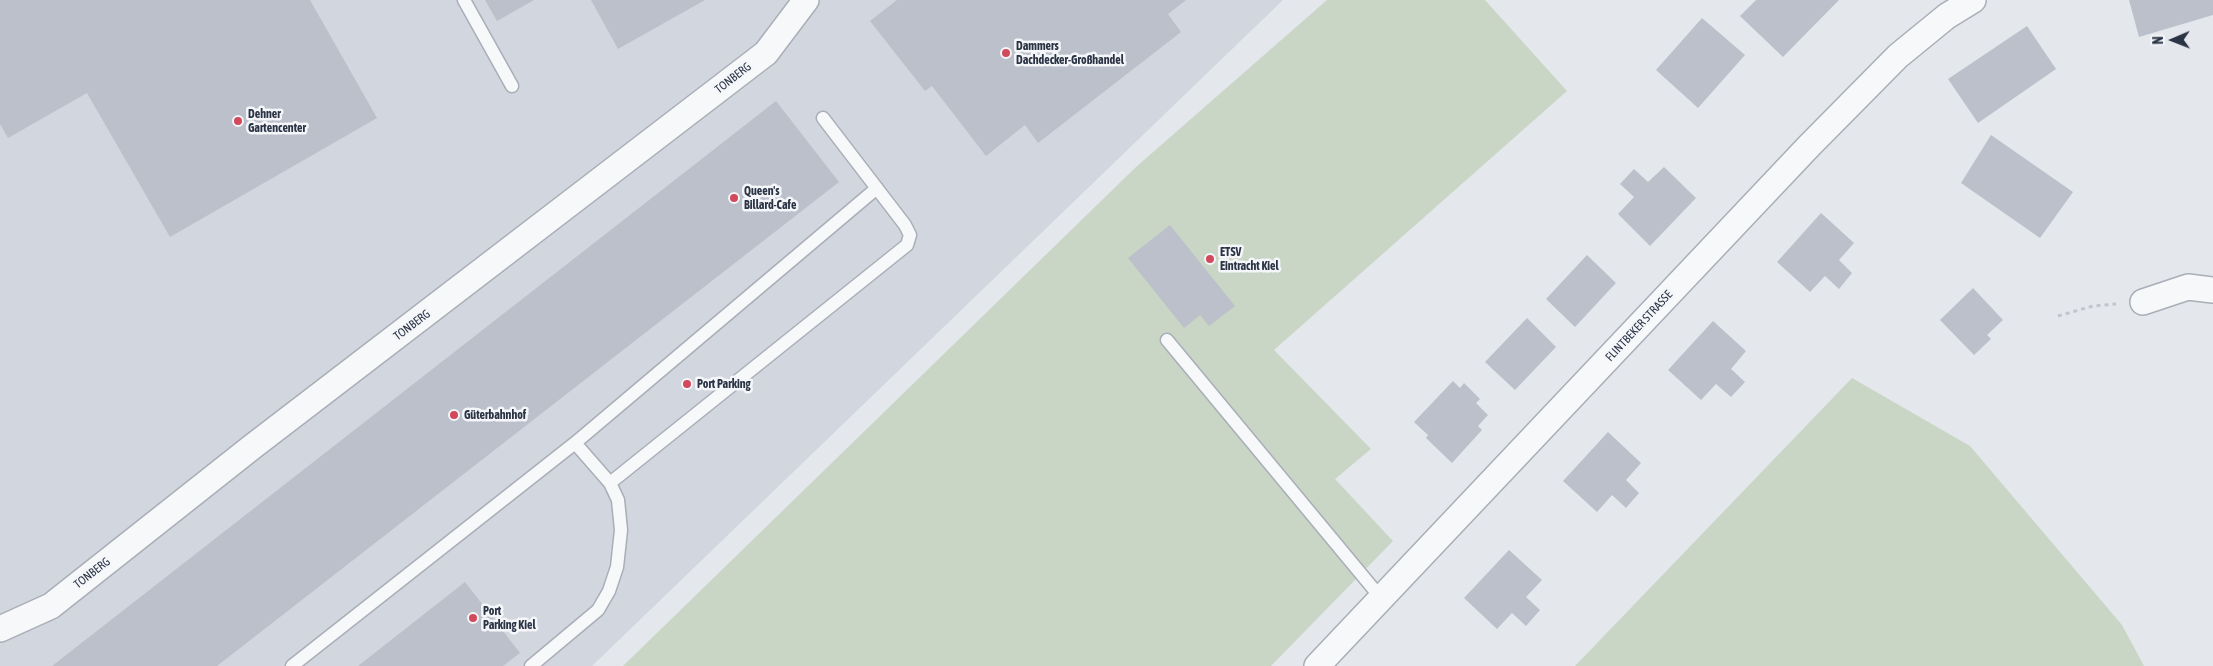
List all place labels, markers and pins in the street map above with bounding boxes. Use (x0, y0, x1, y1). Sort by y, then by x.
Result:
place label: Dammers Dachdecker-Großhandel (1016, 39, 1124, 67)
marker: Dammers Dachdecker-Großhandel (1000, 47, 1012, 59)
place label: Dehner Gartencenter (248, 107, 306, 135)
marker: Dehner Gartencenter (232, 115, 244, 127)
place label: Queen's Billard-Cafe (744, 184, 796, 212)
marker: Queen's Billard-Cafe (728, 192, 740, 204)
place label: ETSV Eintracht Kiel (1220, 245, 1279, 273)
marker: ETSV Eintracht Kiel (1204, 253, 1216, 265)
place label: Port Parking (697, 377, 751, 391)
marker: Port Parking (681, 378, 693, 390)
place label: Güterbahnhof (464, 408, 526, 422)
marker: Güterbahnhof (448, 409, 460, 421)
place label: Port Parking Kiel (483, 604, 536, 632)
marker: Port Parking Kiel (467, 612, 479, 624)

